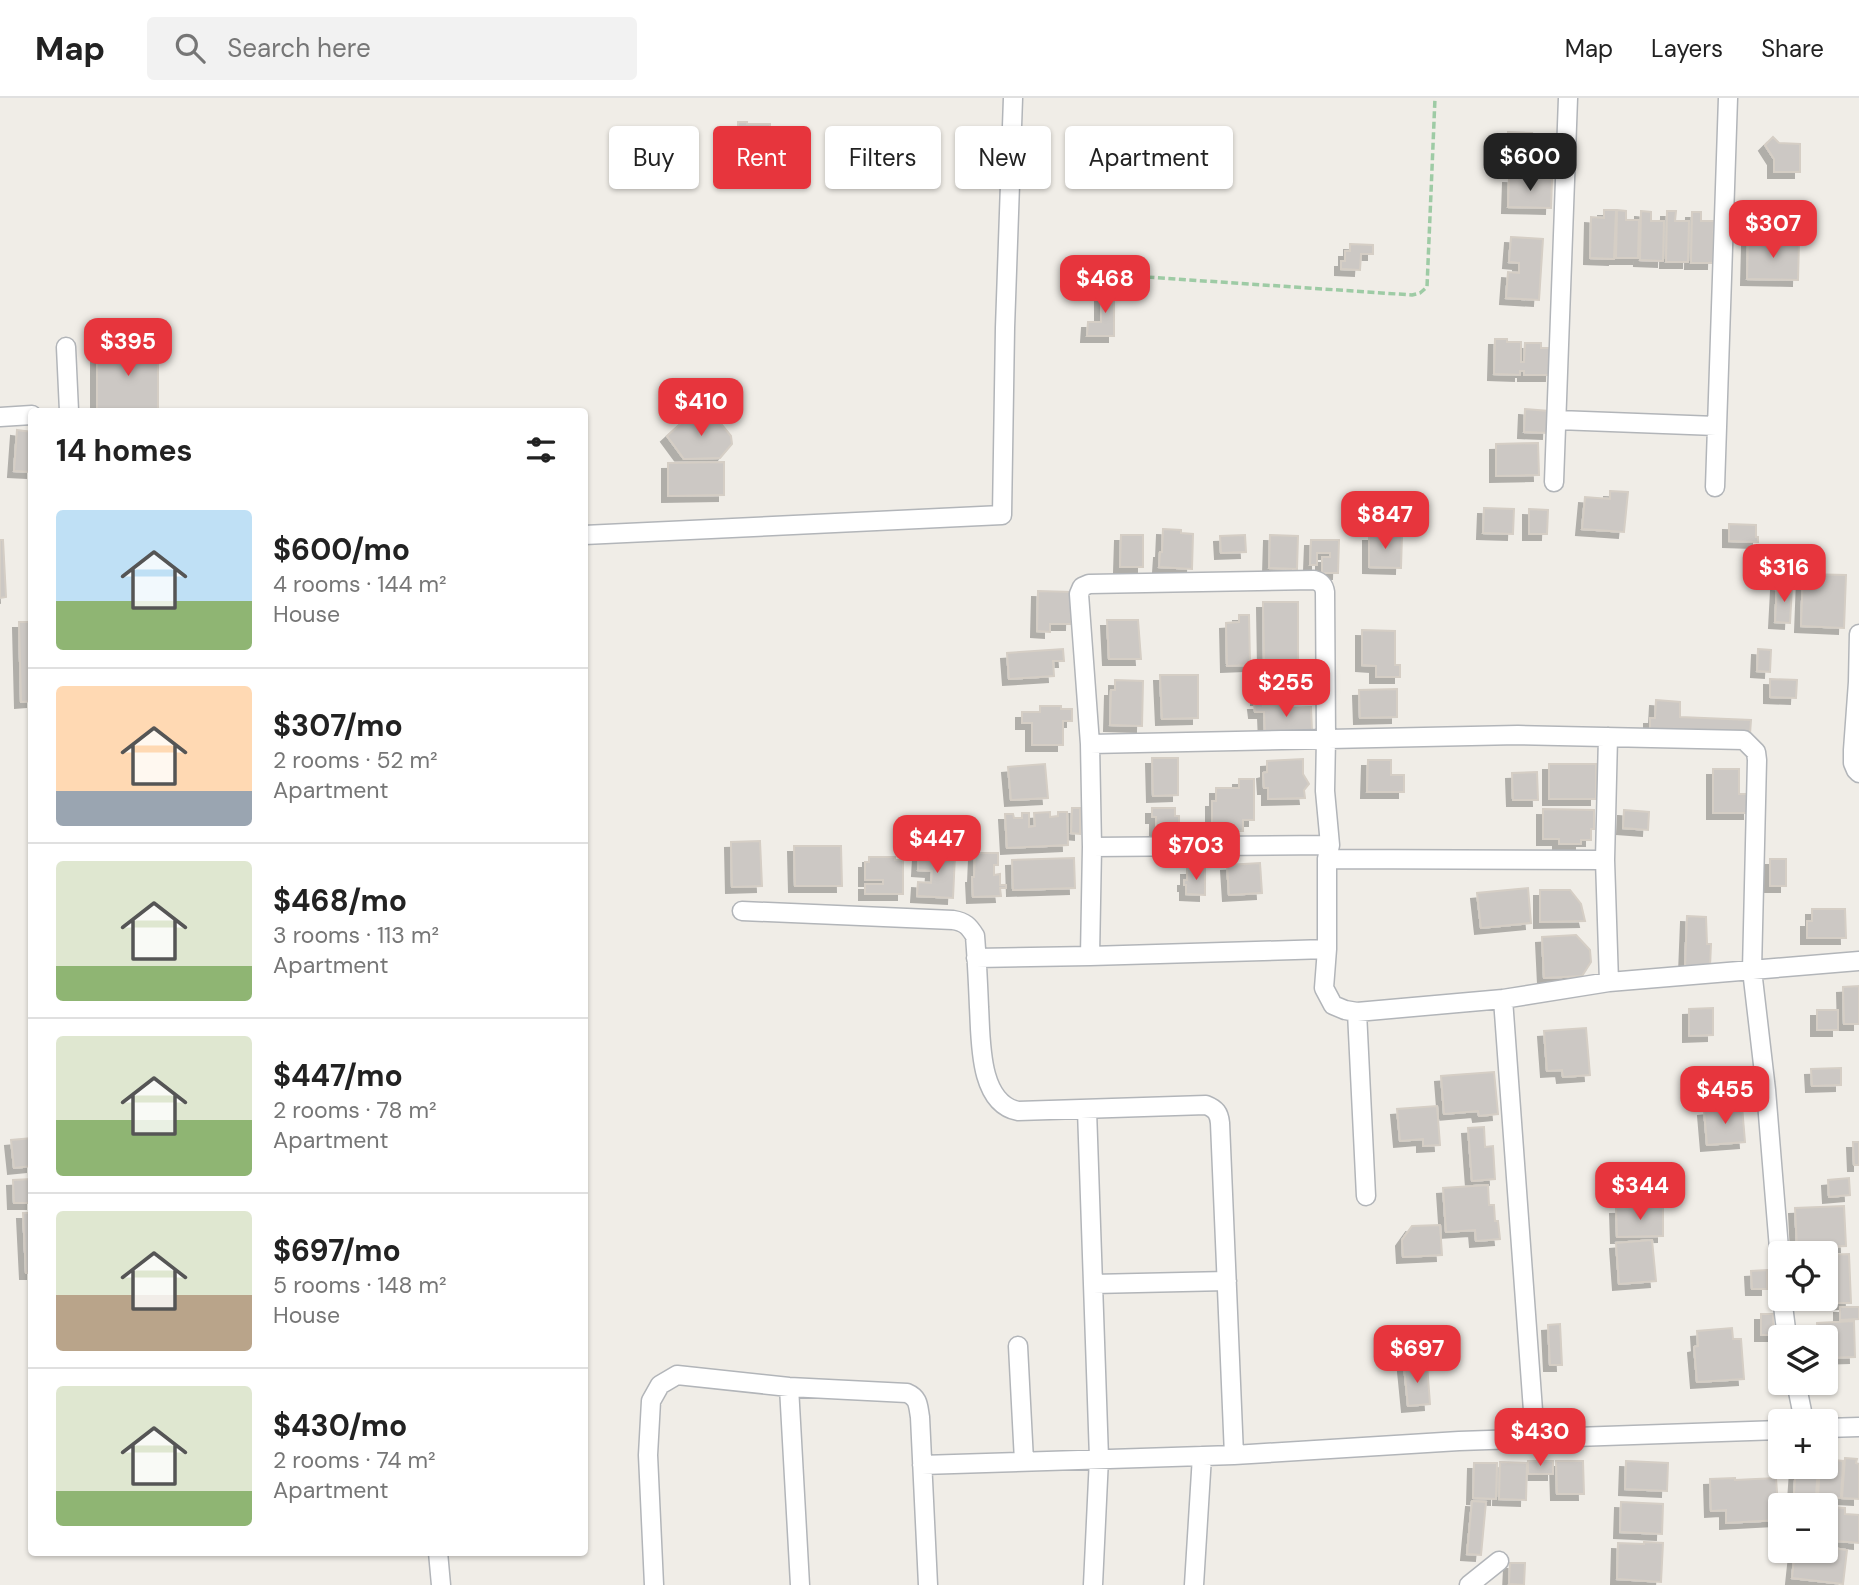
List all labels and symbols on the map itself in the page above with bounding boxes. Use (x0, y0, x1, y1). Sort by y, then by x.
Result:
pin: $600 (1489, 134, 1571, 193)
pin: $307 (1732, 200, 1814, 260)
pin: $468 (1064, 256, 1146, 315)
pin: $395 (87, 318, 169, 378)
pin: $410 (660, 378, 742, 438)
pin: $847 (1344, 491, 1426, 551)
pin: $316 (1743, 545, 1825, 604)
pin: $255 (1245, 660, 1327, 719)
pin: $447 (896, 816, 978, 875)
pin: $703 (1155, 822, 1237, 882)
pin: $455 (1684, 1066, 1766, 1126)
pin: $344 (1599, 1162, 1681, 1222)
pin: $697 (1376, 1326, 1458, 1385)
pin: $430 (1499, 1408, 1581, 1468)

